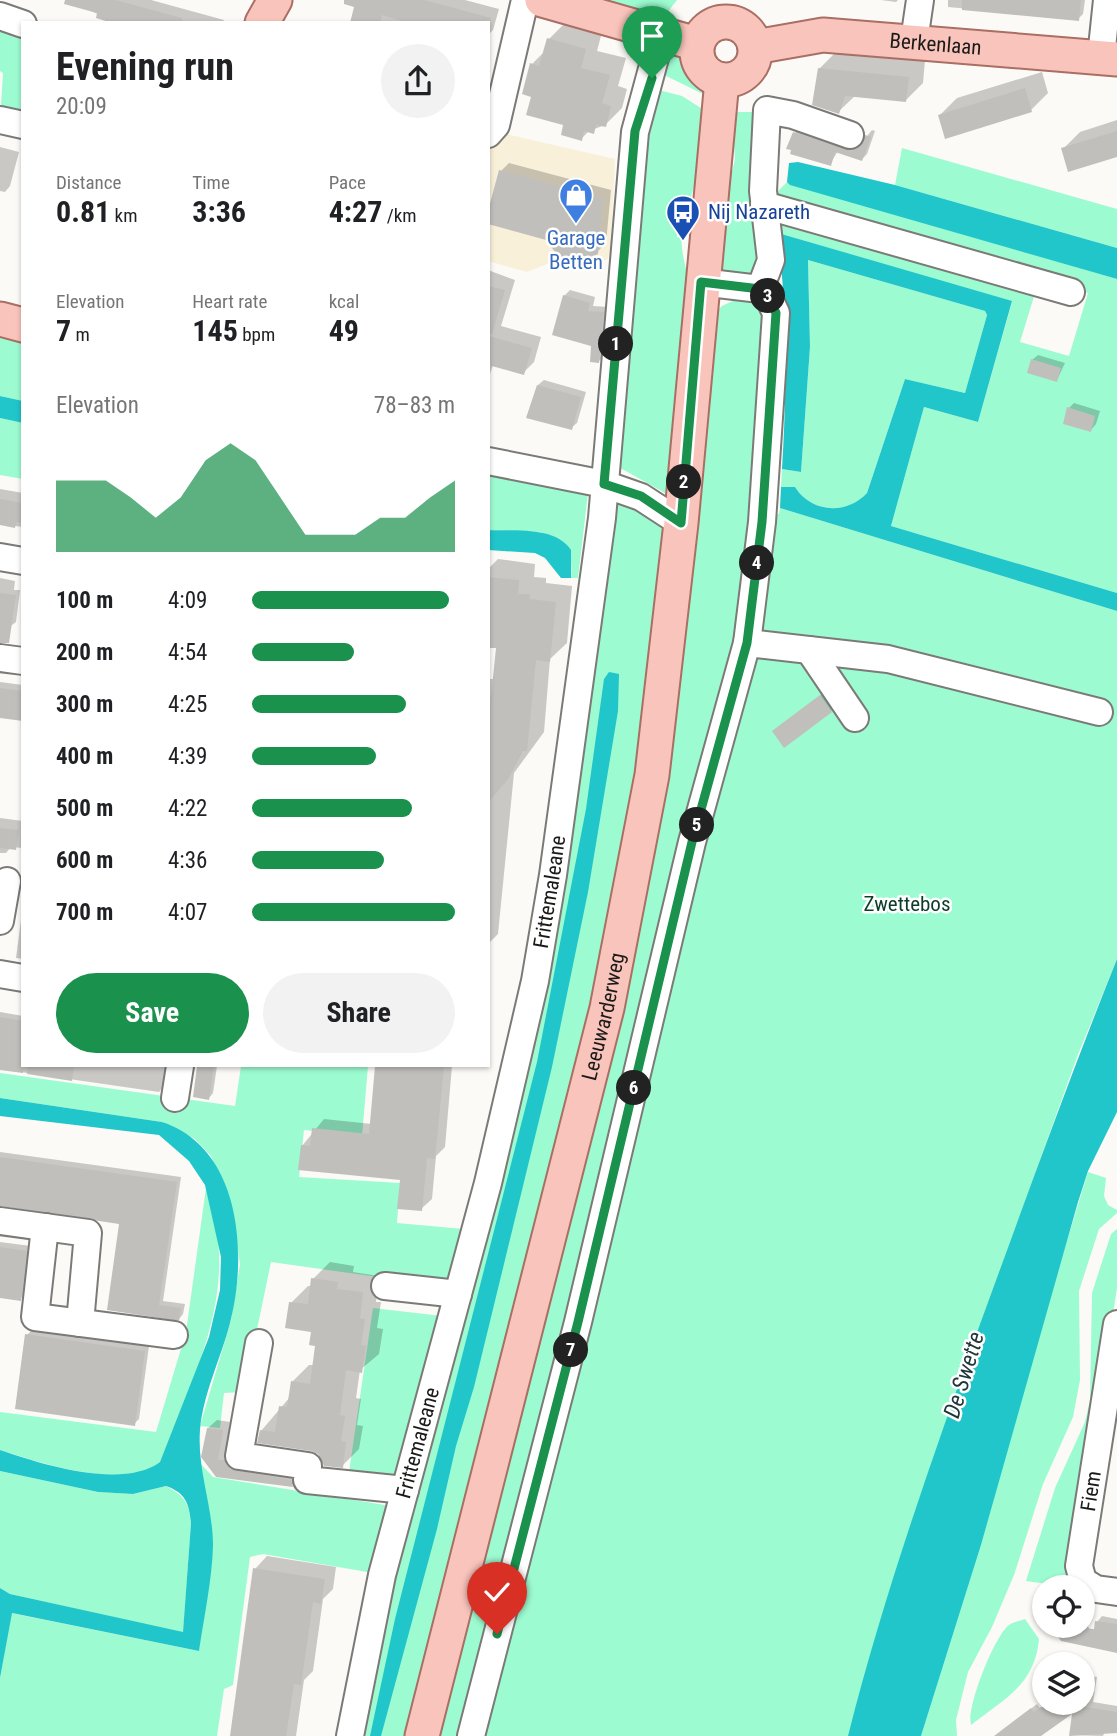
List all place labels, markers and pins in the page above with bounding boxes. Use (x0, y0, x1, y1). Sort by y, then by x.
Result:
pin (622, 6, 682, 78)
shop icon: Garage Betten (557, 176, 595, 225)
bus stop icon: Nij Nazareth (664, 193, 702, 242)
place label: Nij Nazareth (708, 200, 810, 224)
place label: Garage Betten (547, 226, 606, 274)
pin: 3 (750, 278, 786, 314)
pin: 1 (598, 326, 634, 362)
pin: 2 (666, 464, 702, 500)
pin: 4 (740, 546, 774, 580)
pin: 5 (680, 808, 714, 842)
pin: 6 (616, 1070, 652, 1106)
pin: 7 (554, 1332, 588, 1368)
pin (467, 1562, 527, 1634)

